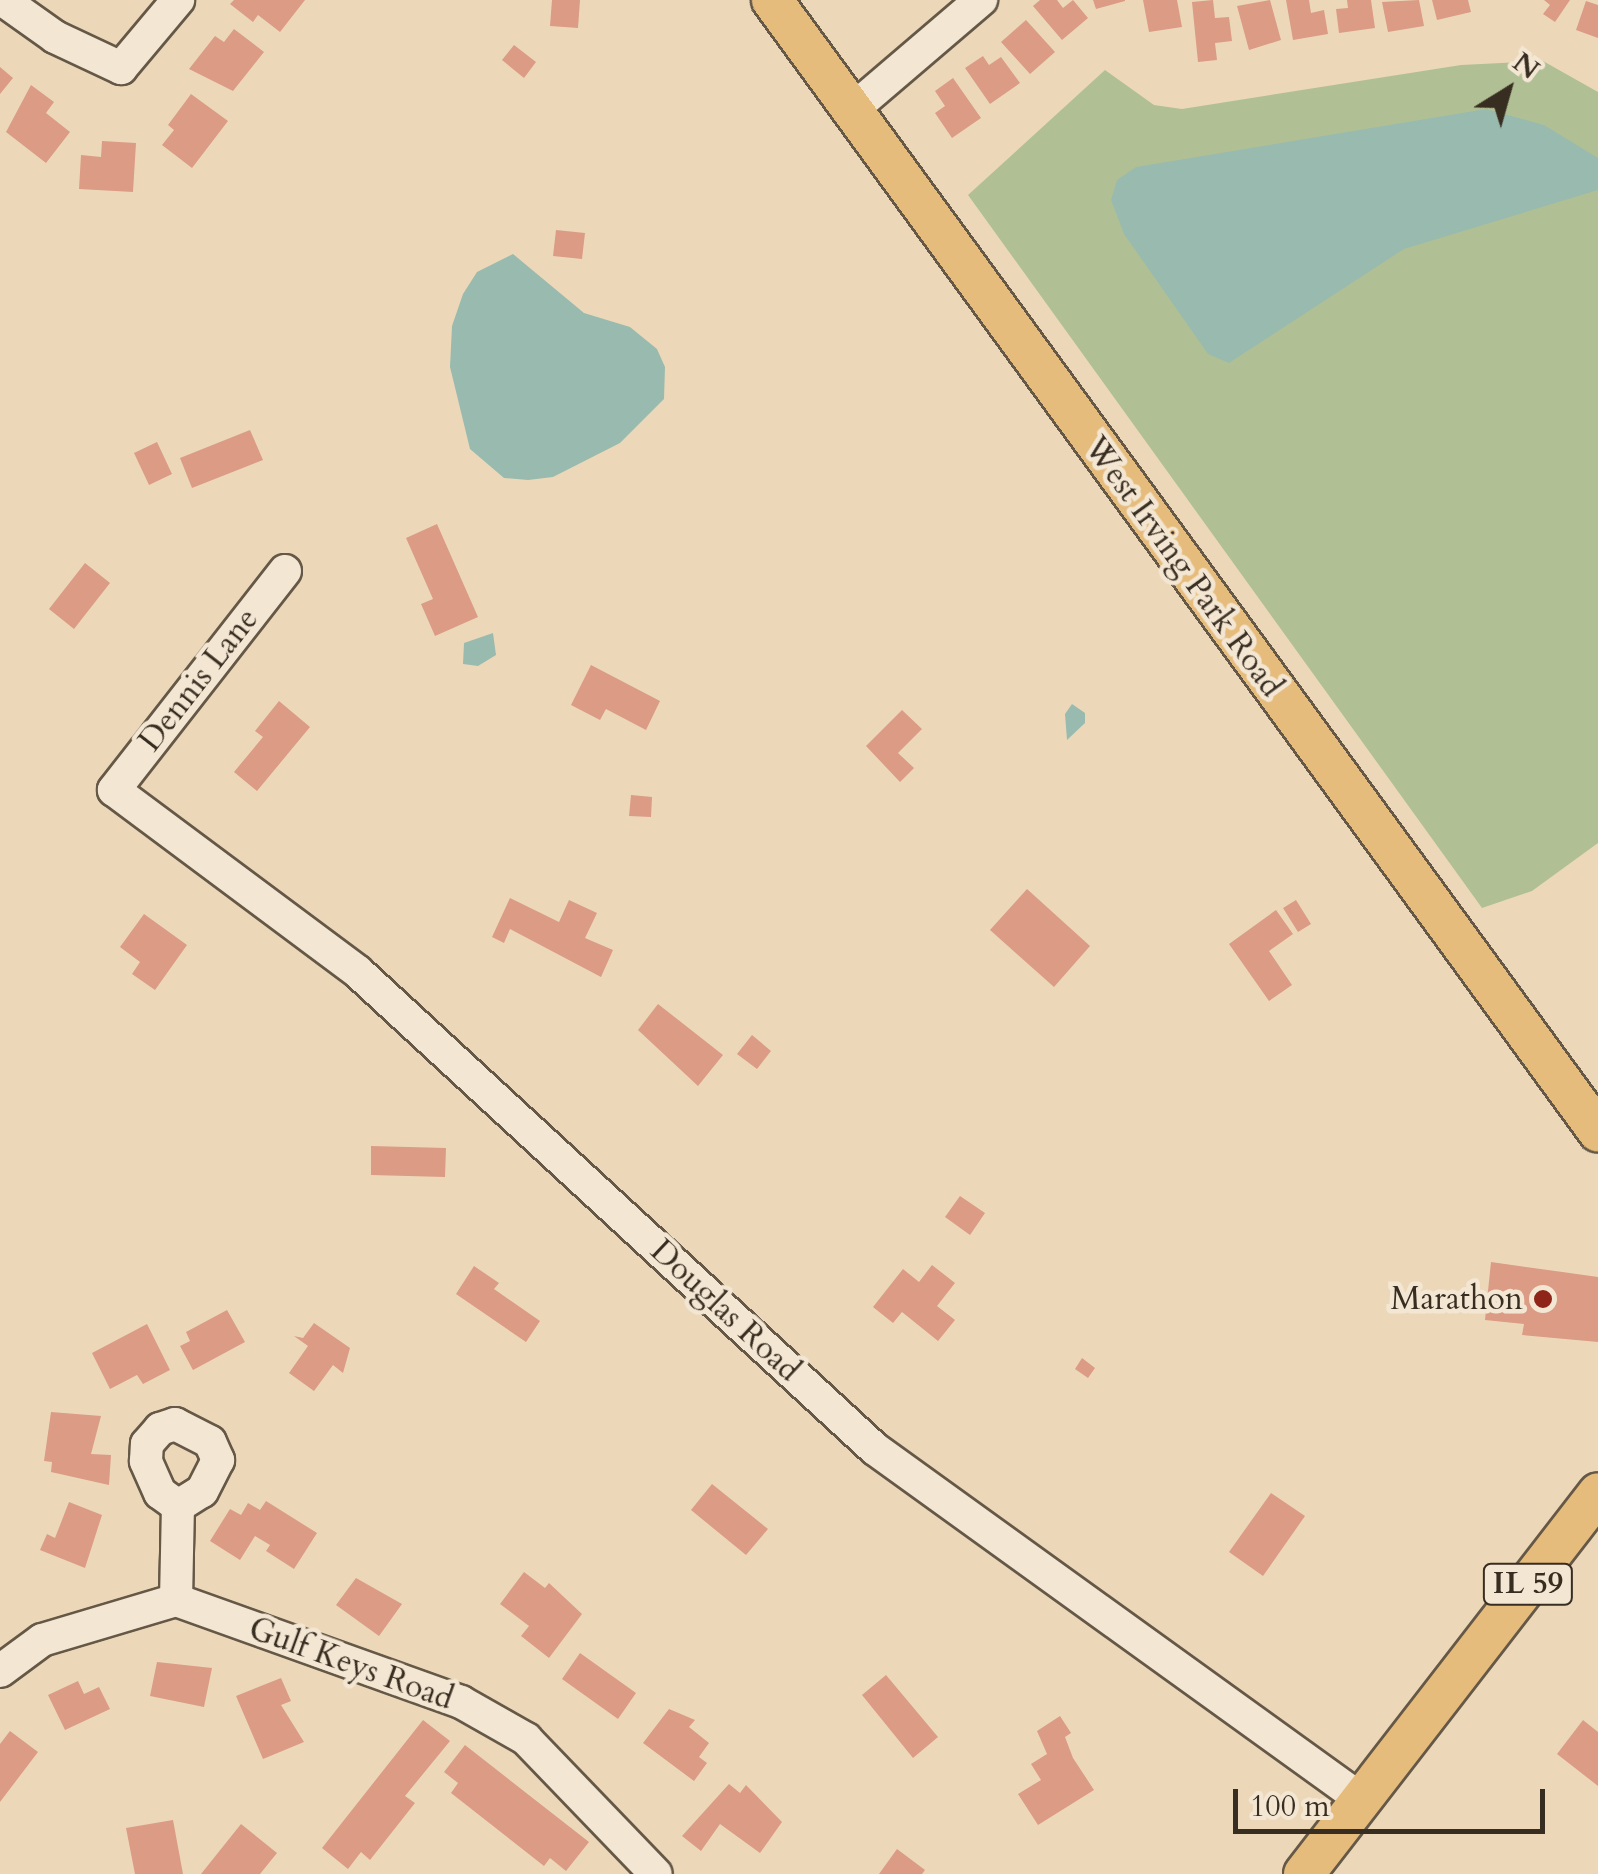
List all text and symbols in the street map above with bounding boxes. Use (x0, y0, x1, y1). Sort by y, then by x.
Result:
north arrow (1458, 40, 1558, 140)
text: N (1505, 44, 1547, 89)
street label: West Irving Park Road (1076, 429, 1290, 705)
street label: Dennis Lane (131, 601, 267, 759)
street label: Douglas Road (642, 1232, 808, 1390)
place label: Marathon (1390, 1280, 1523, 1318)
marker: Marathon (1532, 1288, 1554, 1310)
road number: IL 59 (1480, 1559, 1576, 1609)
street label: Gulf Keys Road (244, 1609, 458, 1719)
scale bar (1238, 1769, 1550, 1831)
text: 100 m (1250, 1786, 1330, 1827)

